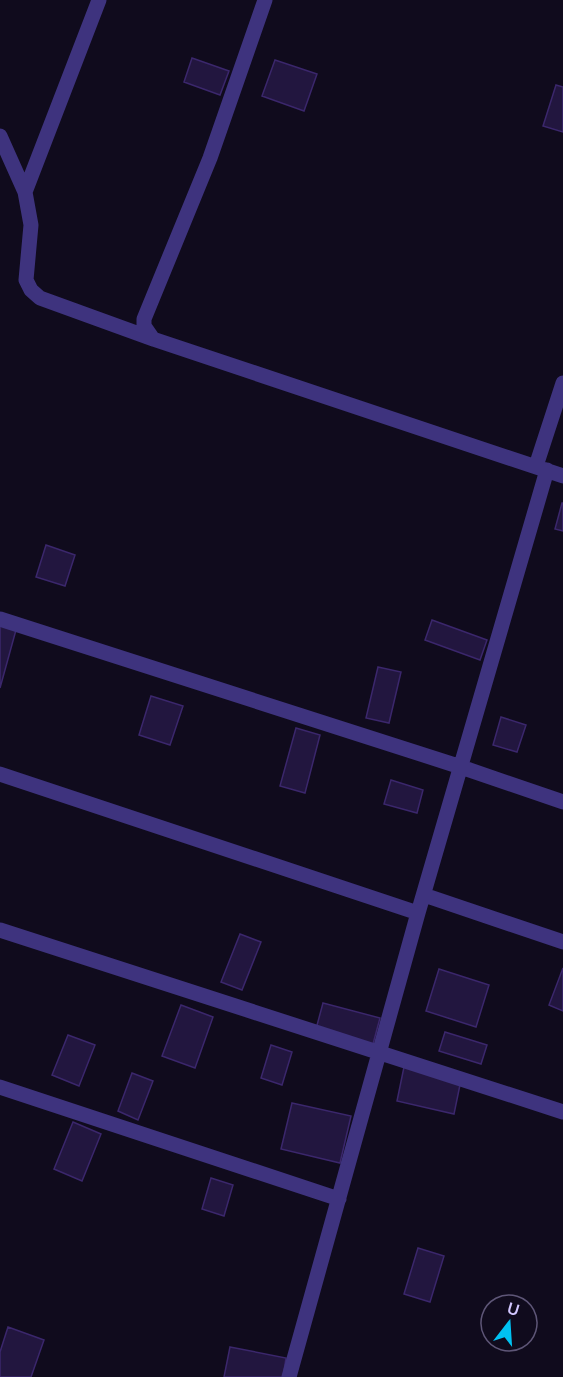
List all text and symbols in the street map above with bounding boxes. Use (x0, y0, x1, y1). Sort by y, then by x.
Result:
north arrow (479, 1293, 539, 1353)
text: U (505, 1297, 522, 1320)

